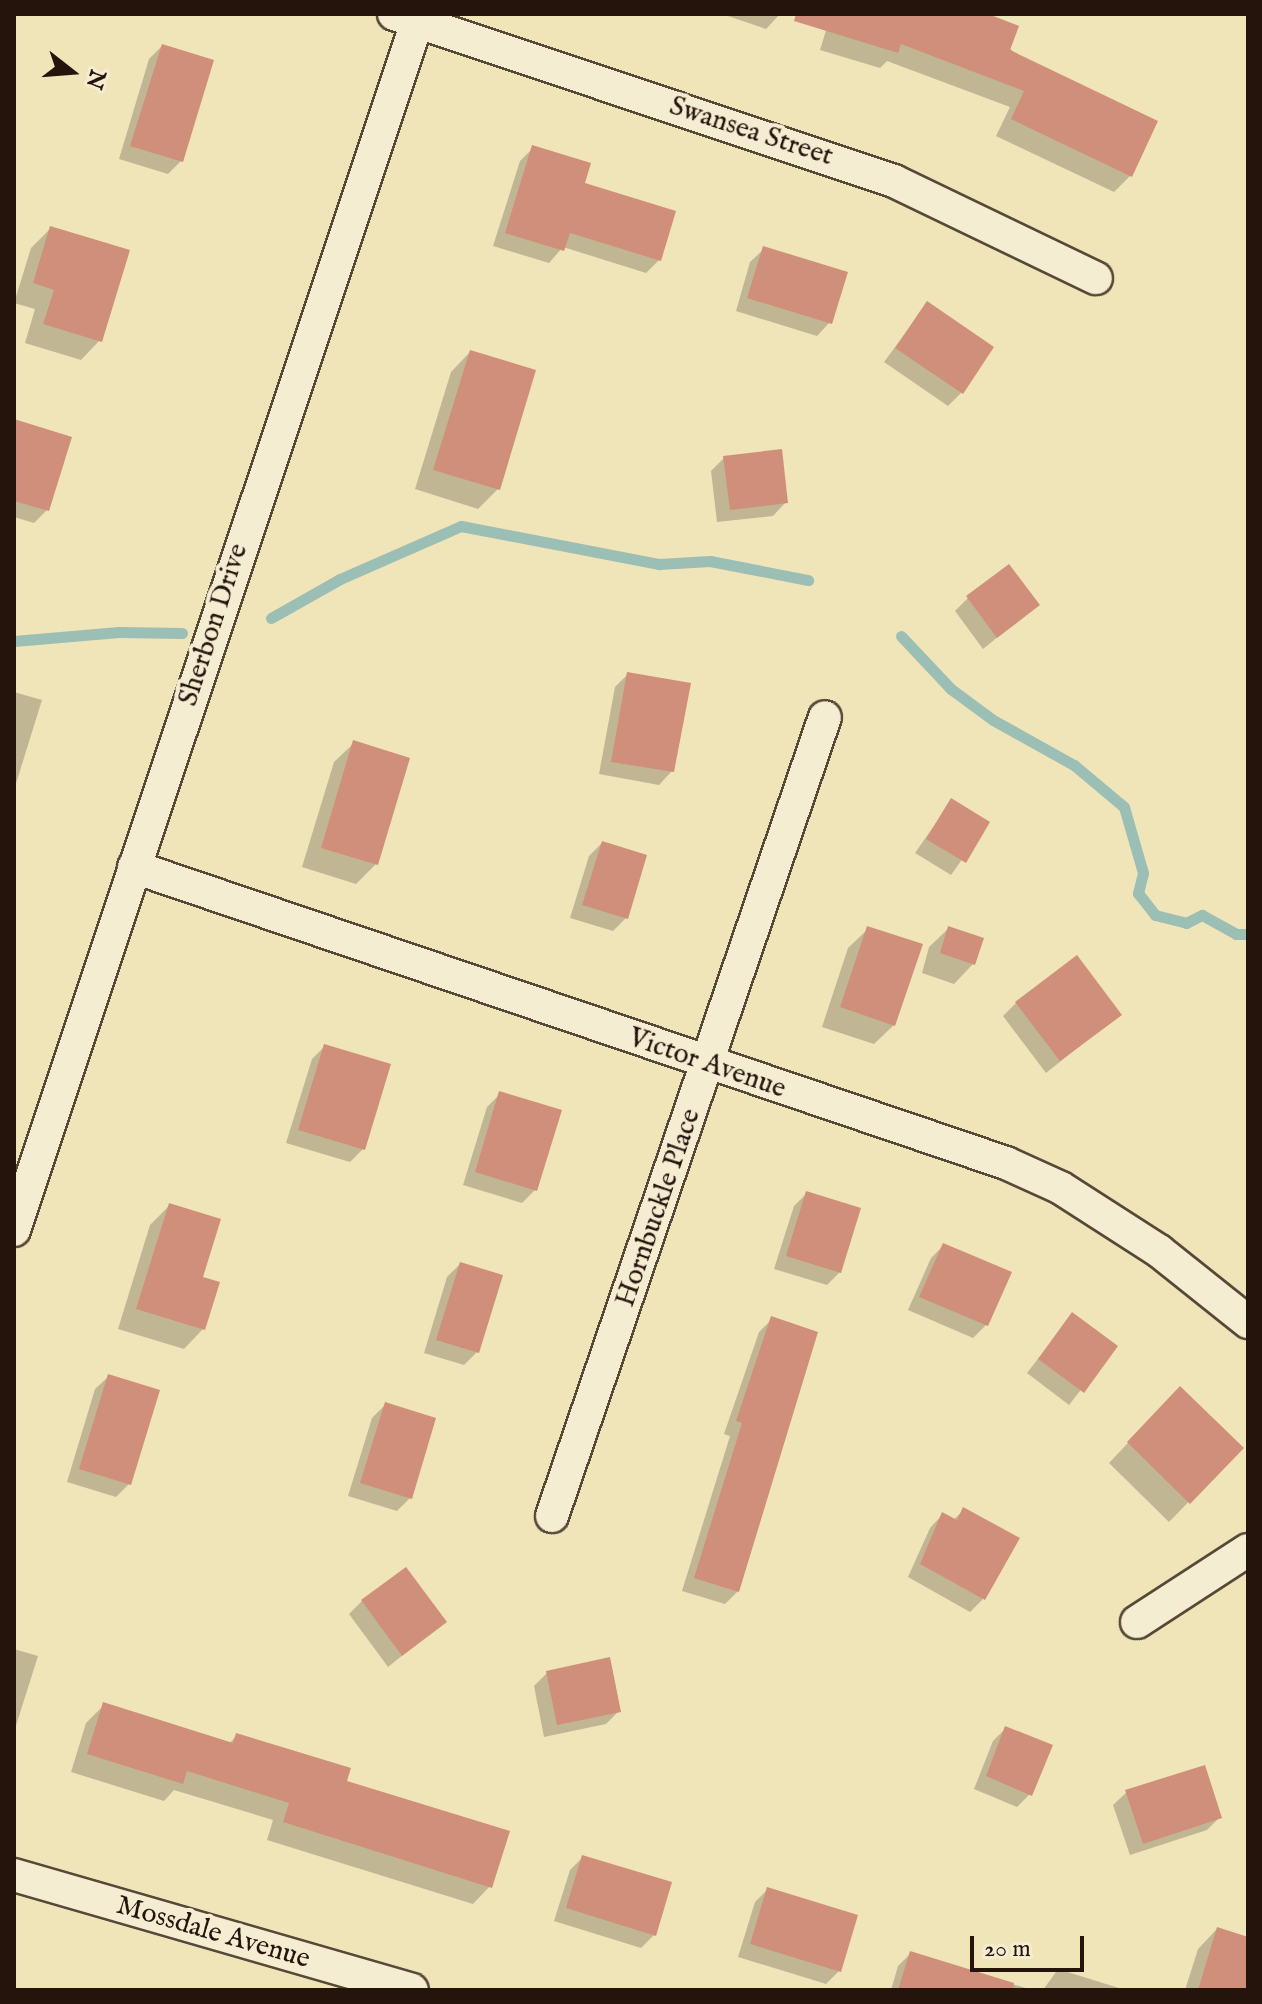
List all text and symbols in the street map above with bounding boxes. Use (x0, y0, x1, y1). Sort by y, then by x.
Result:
north arrow (32, 32, 112, 112)
text: N (79, 66, 111, 92)
street label: Swansea Street (665, 90, 837, 174)
street label: Sherbon Drive (172, 540, 256, 710)
street label: Victor Avenue (624, 1021, 790, 1107)
street label: Hornbuckle Place (609, 1104, 709, 1312)
street label: Mossdale Avenue (112, 1889, 314, 1977)
scale bar (974, 1920, 1088, 1970)
text: 20 m (984, 1934, 1031, 1965)

